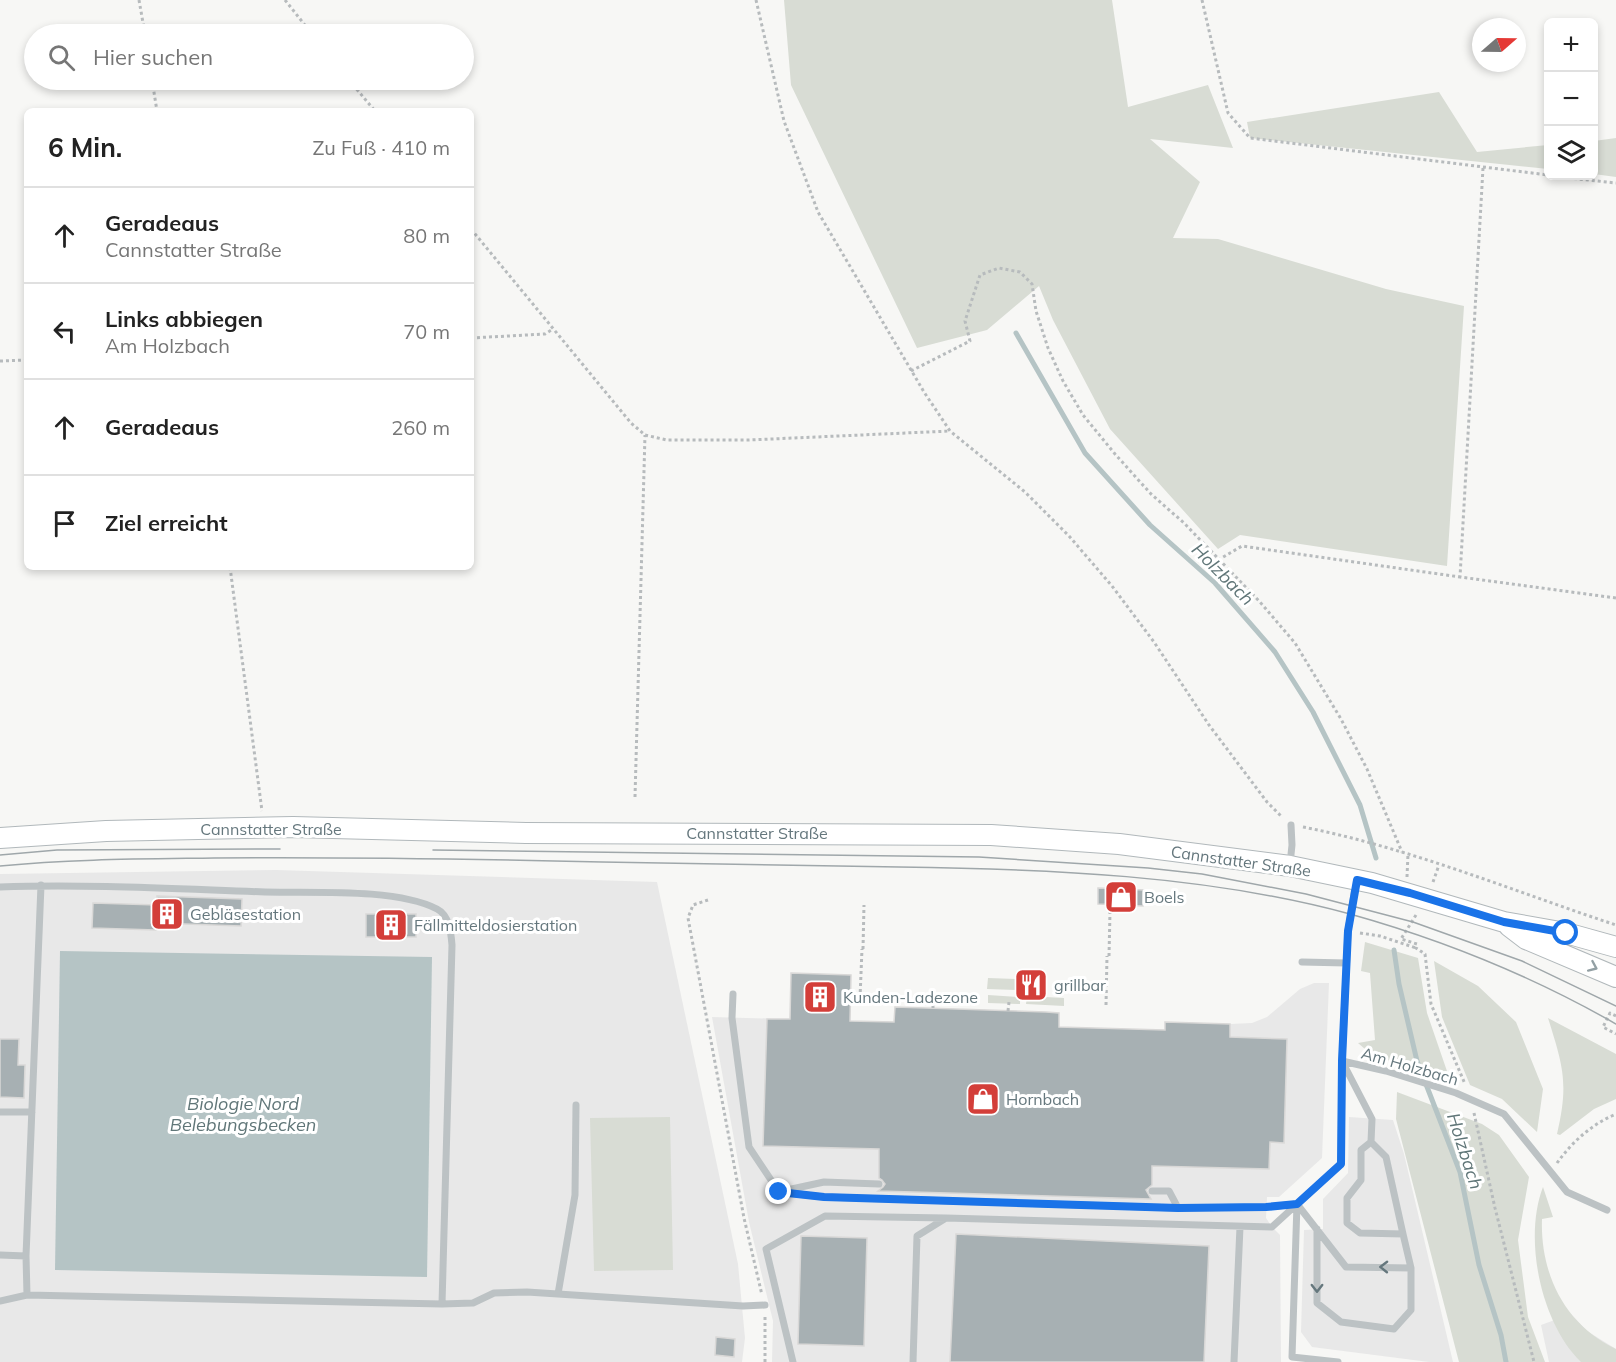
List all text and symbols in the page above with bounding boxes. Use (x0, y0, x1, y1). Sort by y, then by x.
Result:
north arrow (1472, 18, 1526, 72)
map controls (1544, 18, 1598, 180)
button: + (1544, 18, 1598, 72)
search box (24, 24, 474, 90)
icon: search (45, 41, 78, 74)
text: Hier suchen (93, 43, 213, 71)
button: − (1544, 72, 1598, 126)
button: layers (1544, 126, 1598, 180)
text: 6 Min. (48, 131, 122, 164)
text: Zu Fuß · 410 m (312, 135, 450, 160)
text: Geradeaus (105, 209, 219, 237)
icon: ahead (48, 219, 81, 252)
text: 80 m (403, 223, 450, 248)
text: Cannstatter Straße (105, 237, 282, 262)
text: Links abbiegen (105, 305, 263, 333)
icon: left (48, 315, 81, 348)
text: 70 m (403, 319, 450, 344)
text: Am Holzbach (105, 333, 230, 358)
icon: ahead (48, 411, 81, 444)
text: Geradeaus (105, 413, 219, 441)
text: 260 m (391, 415, 450, 440)
icon: arrive (48, 507, 81, 540)
text: Ziel erreicht (105, 509, 228, 537)
water label: Holzbach (1187, 538, 1259, 610)
street label: Cannstatter Straße (200, 819, 342, 839)
street label: Cannstatter Straße (686, 823, 828, 843)
street label: Cannstatter Straße (1170, 841, 1312, 881)
shop icon: Boels (1103, 879, 1139, 915)
place label: Boels (1144, 887, 1185, 907)
building icon: Gebläsestation (149, 896, 185, 932)
place label: Gebläsestation (190, 904, 301, 924)
building icon: Fällmitteldosierstation (373, 907, 409, 943)
place label: Fällmitteldosierstation (414, 915, 577, 935)
route start (1552, 919, 1578, 945)
one-way arrow (1587, 960, 1598, 972)
restaurant icon: grillbar (1013, 967, 1049, 1003)
place label: grillbar (1054, 975, 1106, 995)
building icon: Kunden-Ladezone (802, 979, 838, 1015)
place label: Kunden-Ladezone (843, 987, 978, 1007)
street label: Am Holzbach (1359, 1043, 1461, 1089)
shop icon: Hornbach (965, 1081, 1001, 1117)
place label: Hornbach (1006, 1089, 1079, 1109)
water label: Biologie Nord Belebungsbecken (170, 1092, 316, 1136)
water label: Holzbach (1442, 1110, 1488, 1192)
route end (765, 1178, 791, 1204)
one-way arrow (1379, 1261, 1388, 1273)
one-way arrow (1311, 1283, 1323, 1292)

